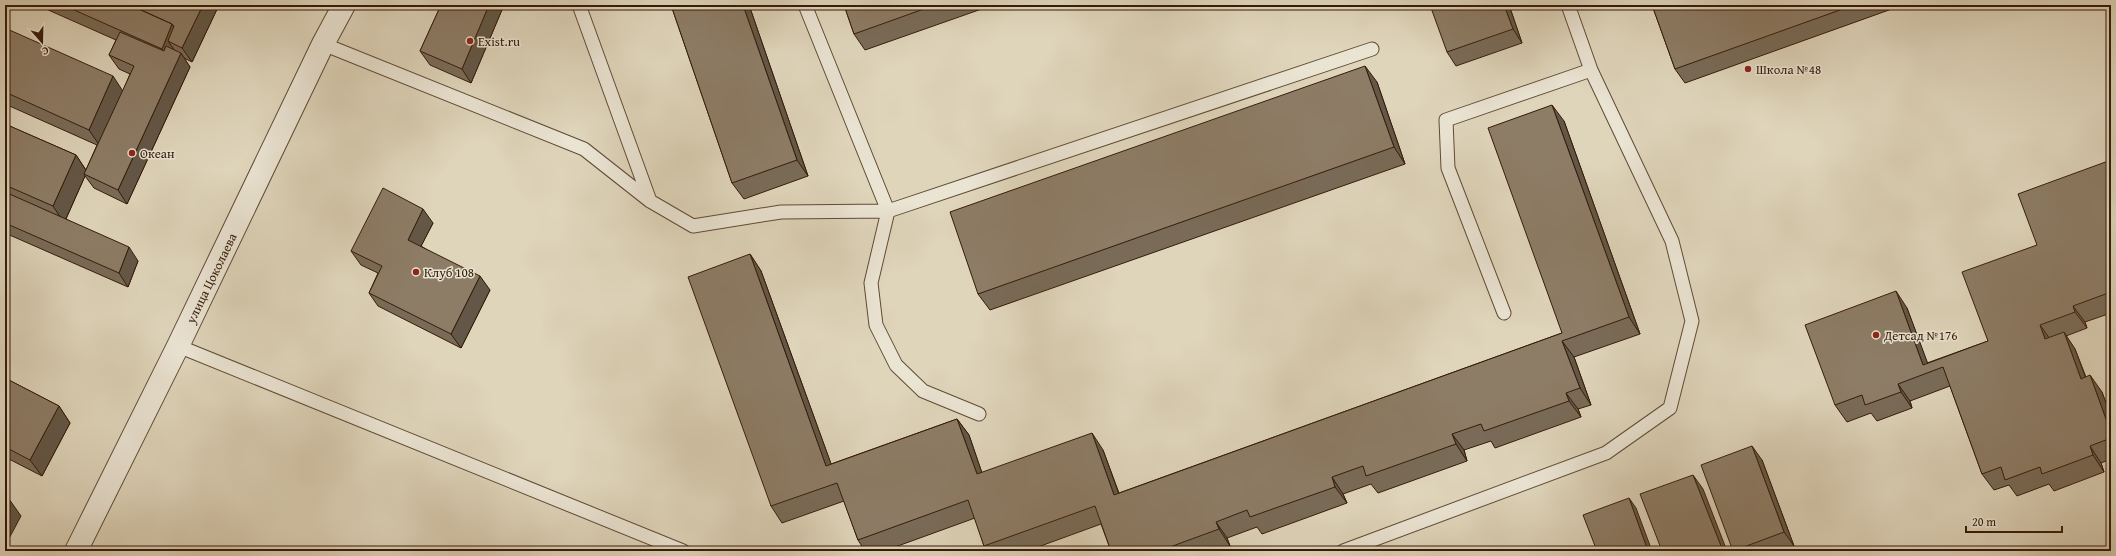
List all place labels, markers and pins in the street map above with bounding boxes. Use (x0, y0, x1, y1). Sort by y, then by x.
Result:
place label: Exist.ru (478, 32, 520, 51)
marker: Exist.ru (465, 36, 475, 46)
place label: Школа №48 (1756, 60, 1821, 79)
marker: Школа №48 (1743, 64, 1753, 74)
place label: Океан (140, 144, 175, 163)
marker: Океан (127, 148, 137, 158)
place label: Клуб 108 (424, 263, 474, 282)
marker: Клуб 108 (411, 267, 421, 277)
place label: Детсад №176 (1883, 326, 1958, 345)
marker: Детсад №176 (1871, 330, 1881, 340)

